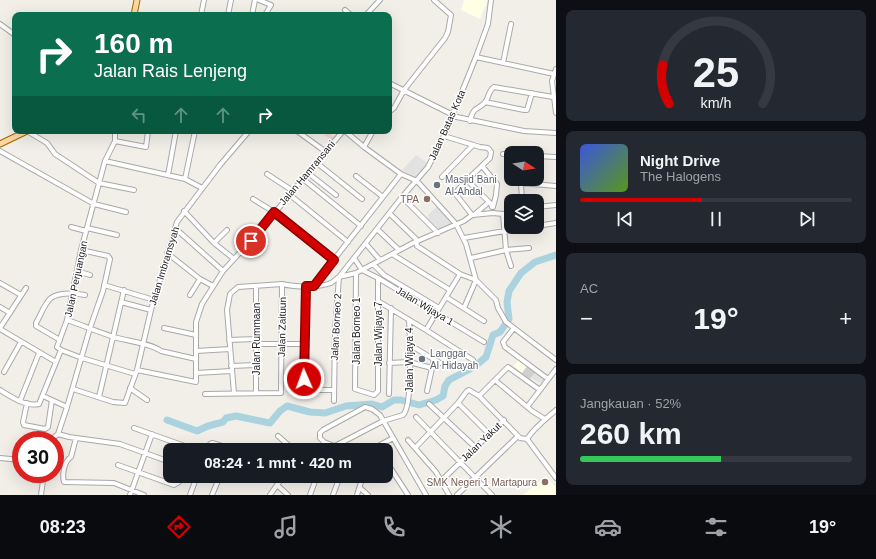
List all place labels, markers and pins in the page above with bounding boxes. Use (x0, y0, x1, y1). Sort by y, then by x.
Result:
place label: Masjid Bani Al-Ahdal (445, 174, 497, 197)
marker: Masjid Bani Al-Ahdal (432, 180, 442, 190)
place label: TPA (400, 194, 419, 205)
marker: TPA (422, 194, 432, 204)
pin (234, 224, 268, 258)
place label: Langgar Al Hidayah (430, 348, 478, 371)
marker: Langgar Al Hidayah (417, 354, 427, 364)
place label: SMK Negeri 1 Martapura (426, 477, 537, 488)
marker: SMK Negeri 1 Martapura (540, 477, 550, 487)

